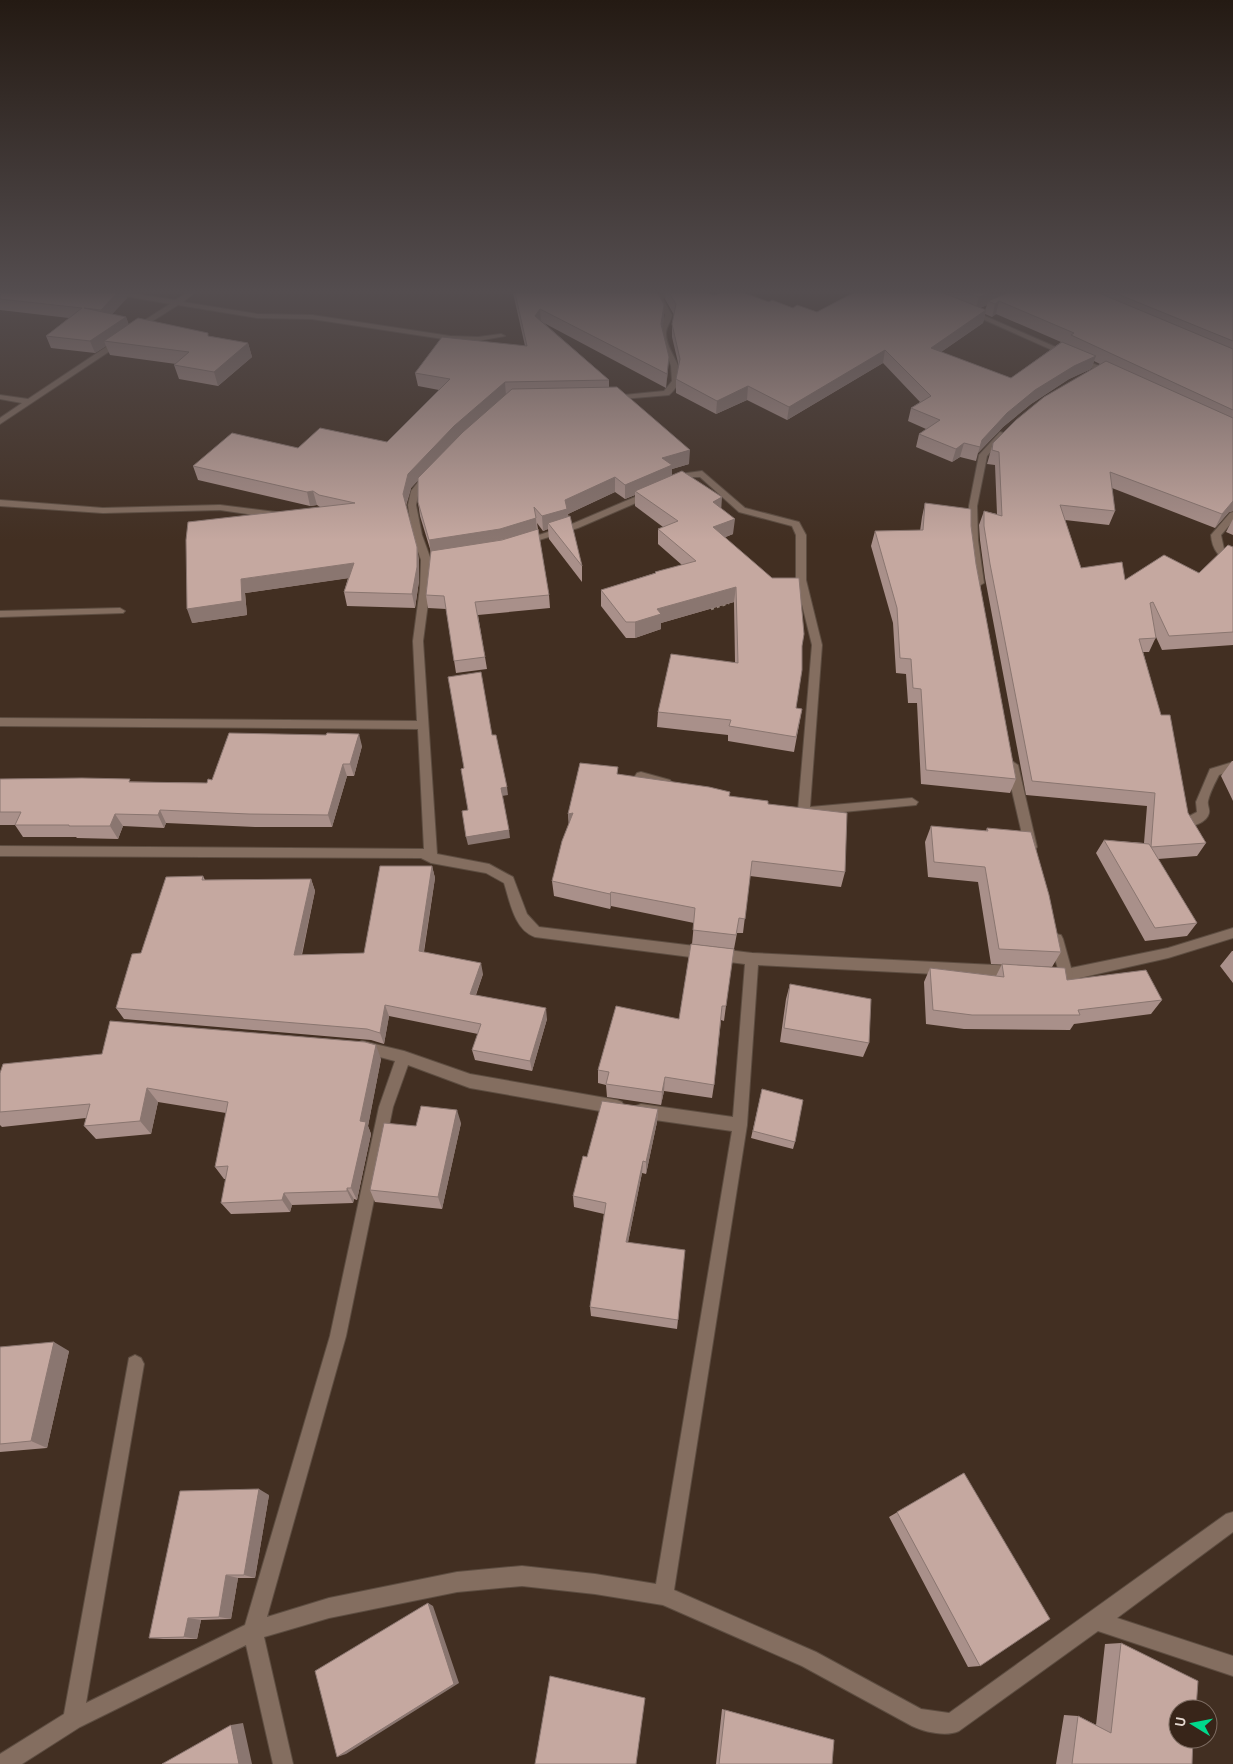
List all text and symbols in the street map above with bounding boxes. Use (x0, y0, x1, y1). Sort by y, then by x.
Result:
north arrow (1168, 1699, 1218, 1749)
text: U (1171, 1716, 1189, 1728)

